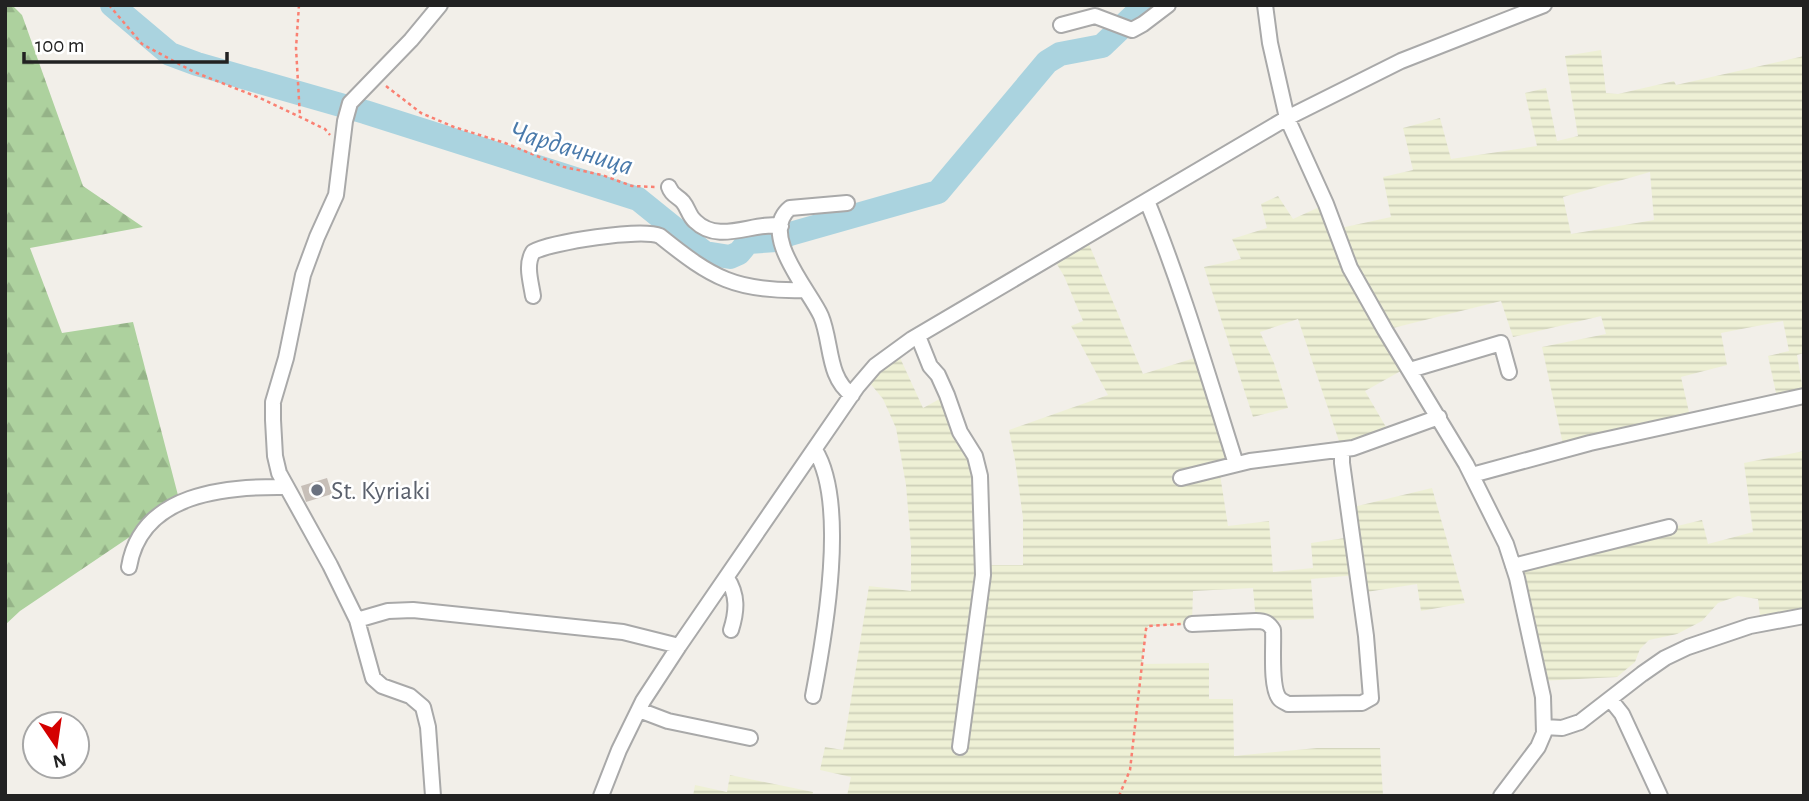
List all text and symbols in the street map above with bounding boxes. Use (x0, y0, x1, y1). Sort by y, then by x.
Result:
scale bar (24, 21, 228, 65)
text: 100 m (35, 35, 85, 56)
water label: Чардачница (507, 117, 636, 181)
place label: St. Kyriaki (331, 478, 430, 504)
marker: St. Kyriaki (309, 482, 325, 498)
north arrow (21, 710, 91, 780)
text: N (51, 749, 68, 771)

